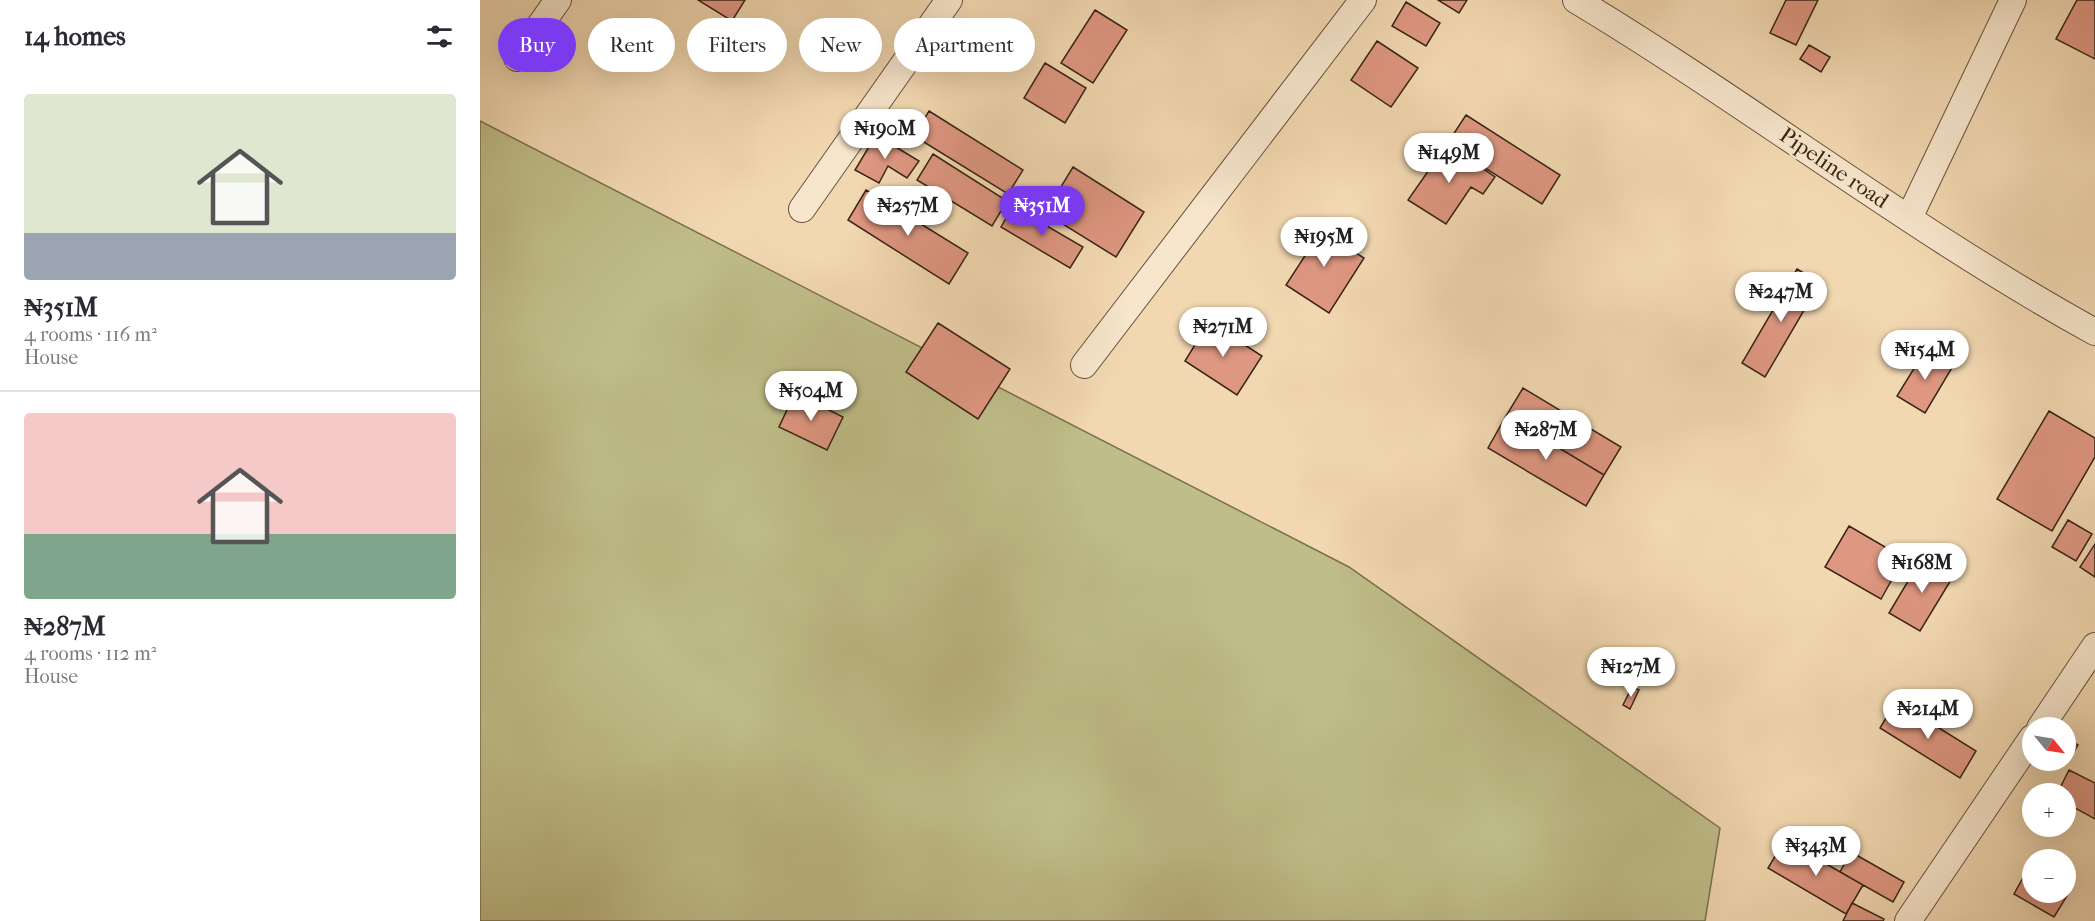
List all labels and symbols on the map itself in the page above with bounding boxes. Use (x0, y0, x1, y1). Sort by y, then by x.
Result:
pin: ₦190M (843, 109, 927, 160)
street label: Pipeline road (1775, 122, 1894, 215)
pin: ₦149M (1407, 133, 1491, 184)
pin: ₦257M (866, 186, 950, 237)
pin: ₦351M (1000, 186, 1084, 237)
pin: ₦195M (1282, 217, 1366, 268)
pin: ₦247M (1739, 272, 1823, 323)
pin: ₦271M (1181, 307, 1265, 358)
pin: ₦154M (1883, 330, 1967, 381)
pin: ₦504M (769, 371, 853, 422)
pin: ₦287M (1504, 410, 1588, 461)
pin: ₦168M (1880, 543, 1964, 594)
pin: ₦127M (1589, 647, 1673, 698)
pin: ₦214M (1886, 689, 1970, 740)
north arrow (2022, 717, 2076, 771)
pin: ₦343M (1774, 826, 1858, 877)

